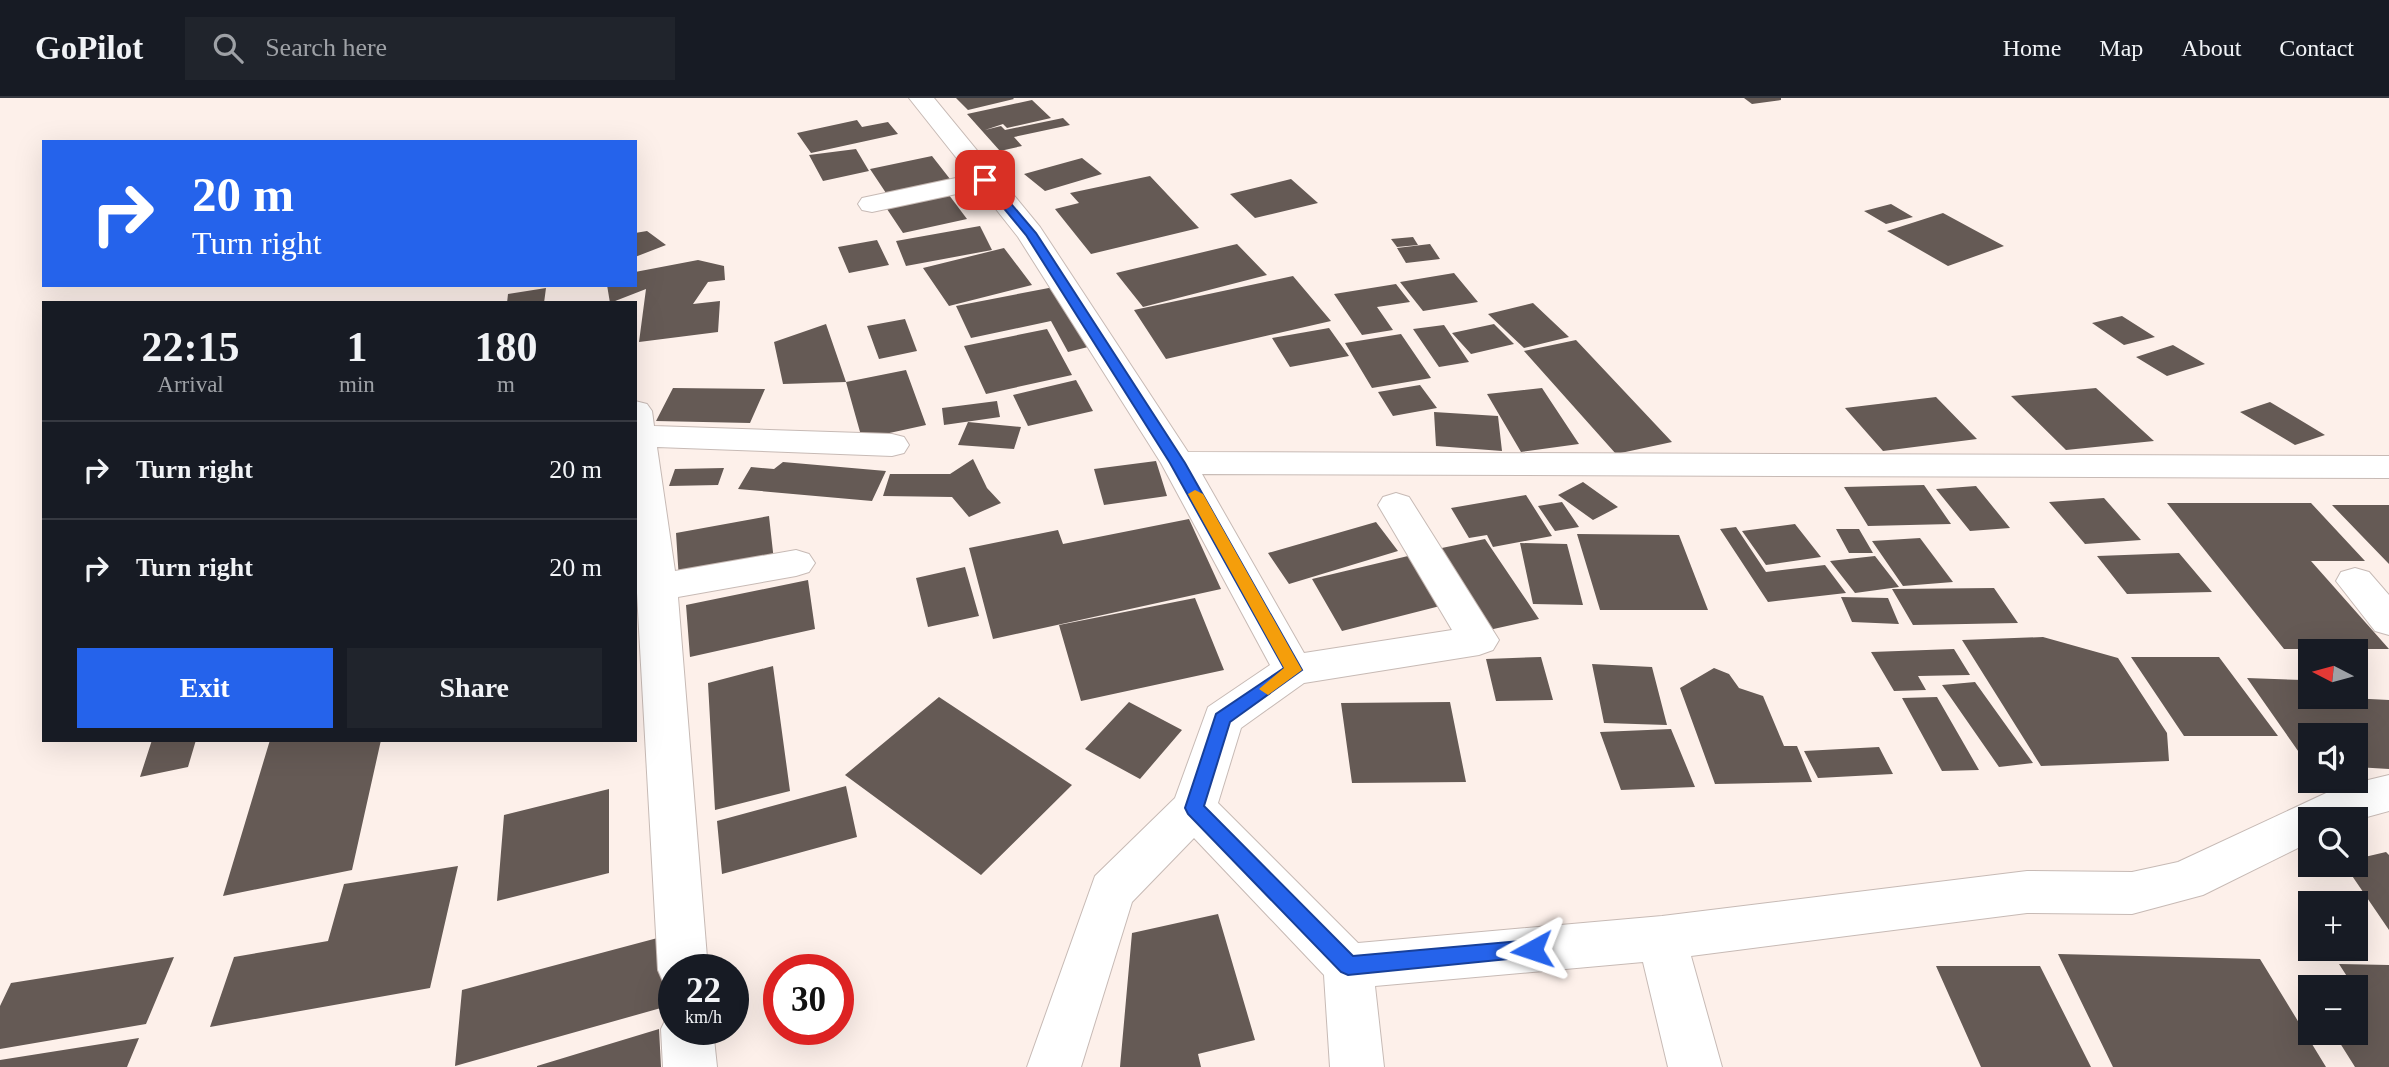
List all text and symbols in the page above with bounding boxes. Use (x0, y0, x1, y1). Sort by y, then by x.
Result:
search box (185, 17, 675, 80)
icon: search (209, 29, 247, 67)
text: GoPilot (35, 30, 143, 66)
text: Search here (265, 33, 387, 62)
text: Home (2003, 35, 2061, 61)
text: Map (2099, 35, 2143, 61)
text: About (2181, 35, 2241, 61)
text: Contact (2279, 35, 2354, 61)
pin (955, 150, 1015, 210)
icon: arrive (966, 161, 1004, 199)
text: 20 m (192, 167, 294, 222)
icon: right (77, 168, 168, 259)
text: Turn right (192, 225, 322, 261)
text: 22:15 (142, 324, 240, 370)
text: 1 (346, 324, 367, 370)
text: 180 (474, 324, 537, 370)
text: Arrival (157, 372, 224, 397)
text: min (339, 372, 375, 397)
text: m (497, 372, 515, 397)
icon: right (77, 451, 115, 489)
text: Turn right (136, 455, 253, 484)
text: 20 m (549, 455, 602, 484)
icon: right (77, 549, 115, 587)
text: Turn right (136, 553, 253, 582)
text: 20 m (549, 553, 602, 582)
north arrow (2298, 639, 2368, 709)
map controls (2298, 639, 2368, 1045)
button: Exit (77, 648, 333, 728)
button: Share (347, 648, 602, 728)
button: sound (2298, 723, 2368, 793)
button: search (2298, 807, 2368, 877)
button: + (2298, 891, 2368, 961)
position arrow (1495, 913, 1569, 987)
speed limit sign: 30 (763, 954, 854, 1045)
text: 22 (686, 971, 721, 1010)
button: − (2298, 975, 2368, 1045)
text: km/h (685, 1007, 722, 1027)

